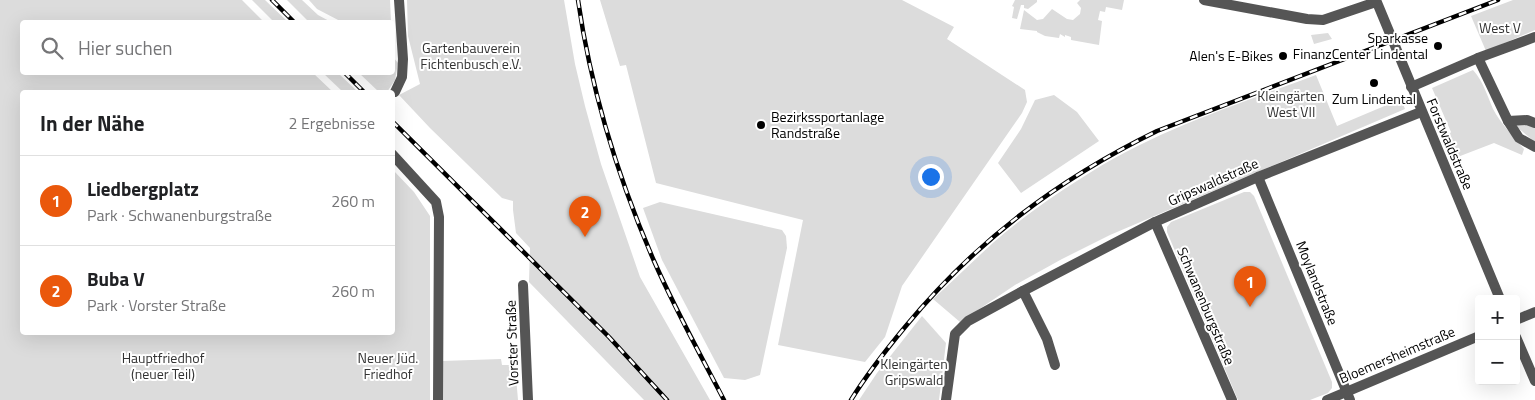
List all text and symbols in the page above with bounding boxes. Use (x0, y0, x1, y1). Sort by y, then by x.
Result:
park label: West V (1479, 17, 1521, 38)
search box (20, 20, 395, 75)
place label: Sparkasse FinanzCenter Lindental (1293, 27, 1428, 64)
text: Hier suchen (78, 33, 173, 62)
icon: search (38, 34, 66, 62)
park label: Gartenbauverein Fichtenbusch e.V. (420, 37, 522, 74)
marker: Sparkasse FinanzCenter Lindental (1432, 40, 1444, 52)
place label: Alen's E-Bikes (1189, 45, 1273, 66)
marker: Alen's E-Bikes (1277, 50, 1289, 62)
marker: Zum Lindental (1368, 77, 1380, 89)
park label: Kleingärten West VII (1257, 85, 1325, 122)
place label: Zum Lindental (1332, 88, 1416, 109)
street label: Forstwaldstraße (1422, 95, 1479, 193)
place label: Bezirkssportanlage Randstraße (771, 106, 884, 143)
text: In der Nähe (40, 107, 145, 139)
text: 2 Ergebnisse (288, 111, 375, 135)
marker: Bezirkssportanlage Randstraße (755, 119, 767, 131)
street label: Gripswaldstraße (1164, 152, 1261, 211)
your location (918, 164, 944, 190)
text: Liedbergplatz (87, 174, 199, 203)
text: 1 (52, 189, 60, 213)
text: 260 m (331, 189, 375, 213)
pin: 2 (569, 196, 601, 237)
text: Park · Schwanenburgstraße (87, 203, 272, 227)
street label: Moylandstraße (1291, 237, 1344, 328)
street label: Schwanenburgstraße (1172, 244, 1241, 368)
text: Buba V (87, 264, 145, 293)
pin: 1 (1234, 266, 1266, 307)
text: 2 (52, 279, 60, 303)
text: 260 m (331, 279, 375, 303)
text: Park · Vorster Straße (87, 293, 226, 317)
map controls (1475, 295, 1520, 385)
button: + (1475, 295, 1520, 340)
street label: Vorster Straße (500, 300, 523, 386)
street label: Bloemersheimstraße (1336, 321, 1458, 388)
button: − (1475, 340, 1520, 385)
park label: Hauptfriedhof (neuer Teil) (122, 347, 205, 384)
park label: Neuer Jüd. Friedhof (358, 347, 418, 384)
park label: Kleingärten Gripswald (880, 353, 948, 390)

